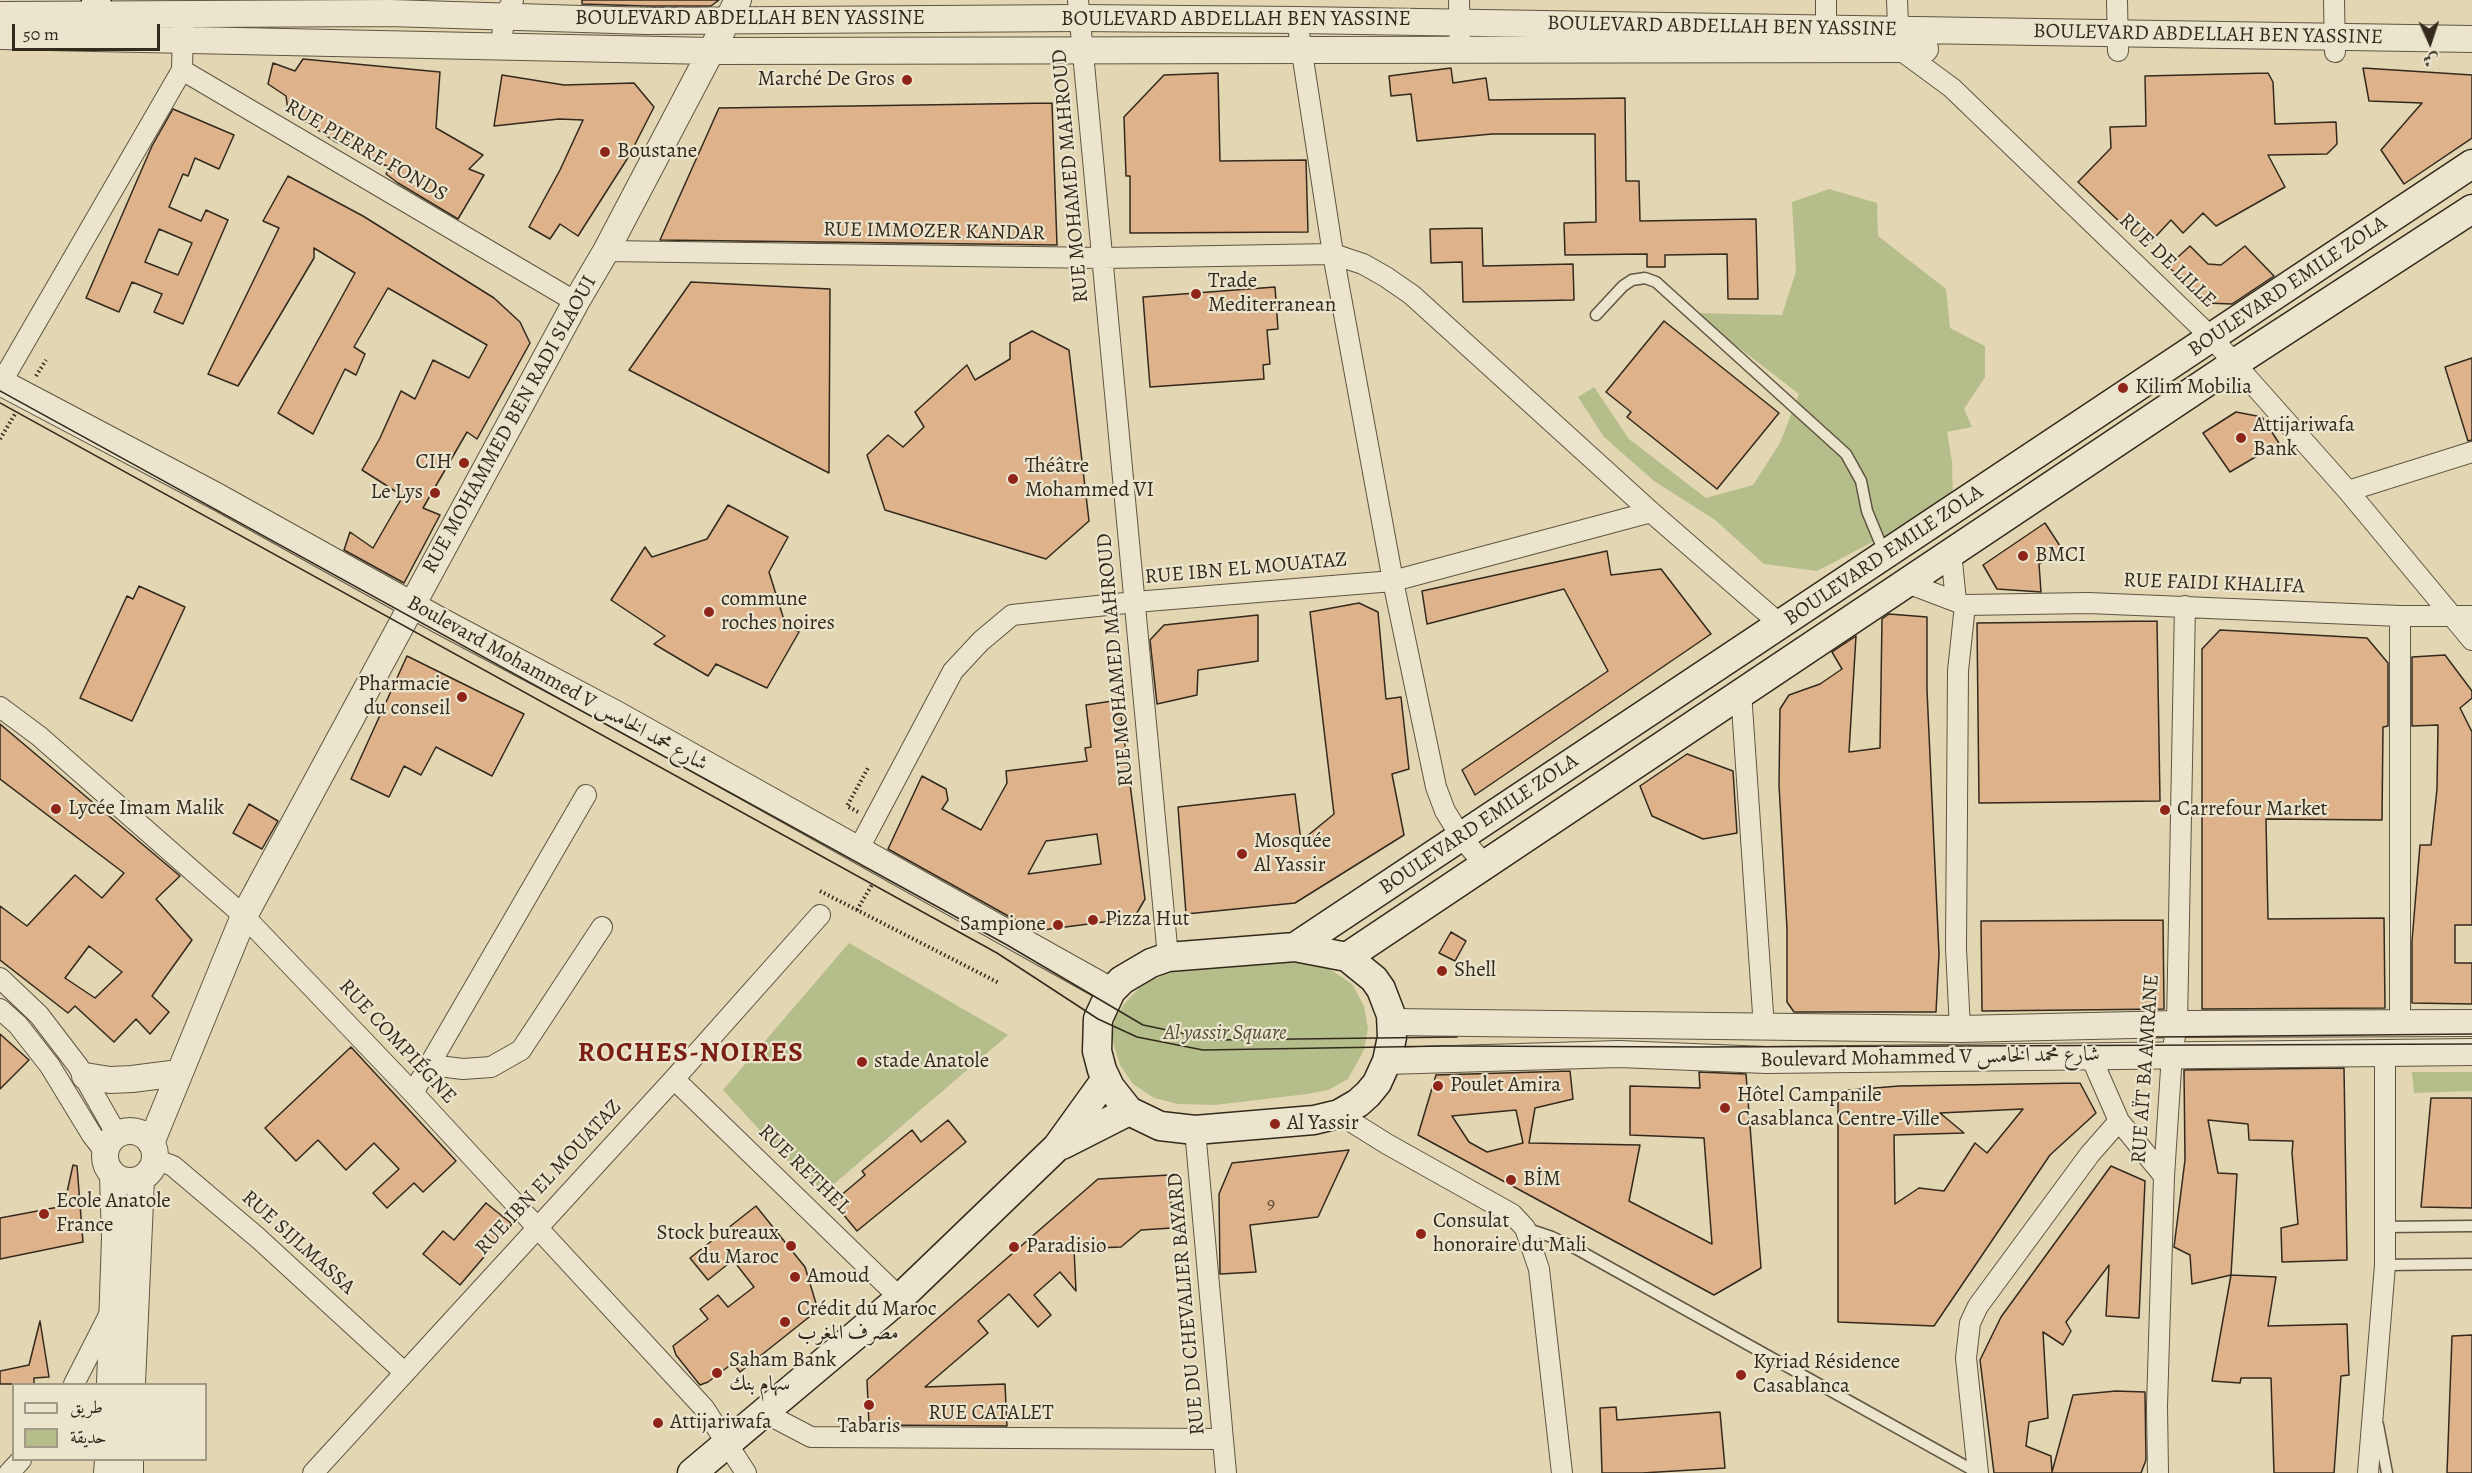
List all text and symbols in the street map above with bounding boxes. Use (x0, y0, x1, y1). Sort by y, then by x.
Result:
street label: BOULEVARD ABDELLAH BEN YASSINE (575, 6, 925, 32)
street label: BOULEVARD ABDELLAH BEN YASSINE (1061, 7, 1411, 33)
street label: BOULEVARD ABDELLAH BEN YASSINE (1547, 11, 1897, 43)
scale bar (15, 12, 164, 50)
north arrow (2400, 12, 2460, 72)
street label: BOULEVARD ABDELLAH BEN YASSINE (2033, 19, 2383, 51)
text: 50 m (23, 22, 59, 46)
street label: RUE MOHAMED MAHROUD (1047, 48, 1095, 304)
text: ش (2422, 49, 2439, 71)
place label: Marché De Gros (757, 67, 895, 93)
marker: Marché De Gros (900, 73, 914, 87)
street label: RUE PIERRE FONDS (280, 94, 452, 208)
place label: Boustane (617, 139, 697, 165)
marker: Boustane (598, 145, 612, 159)
street label: RUE DE LILLE (2113, 208, 2221, 314)
street label: BOULEVARD EMILE ZOLA (2184, 211, 2392, 363)
street label: RUE IMMOZER KANDAR (823, 217, 1045, 247)
place label: Trade Mediterranean (1208, 269, 1336, 319)
street label: RUE MOHAMMED BEN RADI SLAOUI (417, 272, 603, 578)
marker: Trade Mediterranean (1189, 287, 1203, 301)
place label: Kilim Mobilia (2135, 375, 2252, 401)
marker: Kilim Mobilia (2116, 381, 2130, 395)
place label: Attijariwafa Bank (2253, 413, 2355, 463)
marker: Attijariwafa Bank (2234, 431, 2248, 445)
place label: CIH (415, 450, 452, 476)
place label: Théâtre Mohammed VI (1025, 454, 1154, 504)
marker: CIH (457, 456, 471, 470)
marker: Théâtre Mohammed VI (1006, 472, 1020, 486)
place label: Le Lys (371, 480, 423, 506)
street label: BOULEVARD EMILE ZOLA (1780, 480, 1988, 632)
marker: Le Lys (428, 486, 442, 500)
street label: RUE MOHAMED MAHROUD (1092, 532, 1140, 788)
place label: BMCI (2035, 543, 2086, 569)
street label: RUE IBN EL MOUATAZ (1144, 548, 1348, 590)
marker: BMCI (2016, 549, 2030, 563)
street label: RUE FAIDI KHALIFA (2123, 568, 2305, 600)
place label: commune roches noires (721, 587, 835, 637)
street label: Boulevard Mohammed V شارع محمد الخامس (402, 591, 712, 777)
marker: commune roches noires (702, 605, 716, 619)
place label: Pharmacie du conseil (358, 672, 450, 722)
marker: Pharmacie du conseil (455, 690, 469, 704)
street label: BOULEVARD EMILE ZOLA (1375, 749, 1583, 901)
place label: Lycée Imam Malik (68, 796, 224, 822)
place label: Carrefour Market (2177, 797, 2328, 823)
marker: Lycée Imam Malik (49, 802, 63, 816)
marker: Carrefour Market (2158, 803, 2172, 817)
place label: Mosquée Al Yassir (1254, 829, 1331, 879)
marker: Mosquée Al Yassir (1235, 847, 1249, 861)
place label: Pizza Hut (1105, 907, 1190, 933)
place label: Sampione (960, 912, 1046, 938)
marker: Pizza Hut (1086, 913, 1100, 927)
marker: Sampione (1051, 918, 1065, 932)
place label: Shell (1454, 958, 1496, 984)
marker: Shell (1435, 964, 1449, 978)
street label: RUE AÏT BA AMRANE (2127, 973, 2165, 1165)
street label: RUE COMPIÉGNE (333, 974, 461, 1110)
park label: Al yassir Square (1163, 1021, 1287, 1047)
district label: ROCHES-NOIRES (578, 1038, 804, 1070)
street label: Boulevard Mohammed V شارع محمد الخامس (1760, 1042, 2100, 1074)
place label: stade Anatole (874, 1049, 989, 1075)
marker: stade Anatole (855, 1055, 869, 1069)
place label: Poulet Amira (1450, 1073, 1561, 1099)
marker: Poulet Amira (1431, 1079, 1445, 1093)
place label: Hôtel Campanile Casablanca Centre-Ville (1737, 1083, 1940, 1133)
street label: RUE IBN EL MOUATAZ (471, 1095, 627, 1261)
marker: Hôtel Campanile Casablanca Centre-Ville (1718, 1101, 1732, 1115)
place label: Al Yassir (1287, 1111, 1359, 1137)
marker: Al Yassir (1268, 1117, 1282, 1131)
street label: RUE RETHEL (752, 1120, 856, 1220)
place label: BİM (1523, 1167, 1561, 1193)
street label: RUE DU CHEVALIER BAYARD (1163, 1172, 1211, 1436)
marker: BİM (1504, 1173, 1518, 1187)
street label: RUE SIJLMASSA (236, 1186, 360, 1300)
place label: Ecole Anatole France (56, 1189, 171, 1239)
house number: 9 (1267, 1194, 1275, 1216)
marker: Ecole Anatole France (37, 1207, 51, 1221)
place label: Consulat honoraire du Mali (1433, 1209, 1587, 1259)
place label: Stock bureaux du Maroc (657, 1221, 779, 1271)
marker: Consulat honoraire du Mali (1414, 1227, 1428, 1241)
place label: Paradisio (1026, 1234, 1107, 1260)
marker: Stock bureaux du Maroc (784, 1239, 798, 1253)
marker: Paradisio (1007, 1240, 1021, 1254)
place label: Amoud (807, 1264, 869, 1290)
marker: Amoud (788, 1270, 802, 1284)
place label: Crédit du Maroc مصرف المغرب (797, 1297, 937, 1347)
marker: Crédit du Maroc مصرف المغرب (778, 1315, 792, 1329)
place label: Saham Bank سهام بنك (729, 1348, 836, 1398)
place label: Kyriad Résidence Casablanca (1753, 1350, 1900, 1400)
marker: Saham Bank سهام بنك (710, 1366, 724, 1380)
marker: Kyriad Résidence Casablanca (1734, 1368, 1748, 1382)
legend (12, 1383, 207, 1461)
text: طريق (70, 1395, 103, 1419)
marker: Tabaris (862, 1398, 876, 1412)
street label: RUE CATALET (928, 1401, 1054, 1427)
place label: Attijariwafa (670, 1410, 772, 1436)
place label: Tabaris (837, 1414, 901, 1440)
marker: Attijariwafa (651, 1416, 665, 1430)
text: حديقة (70, 1425, 106, 1449)

